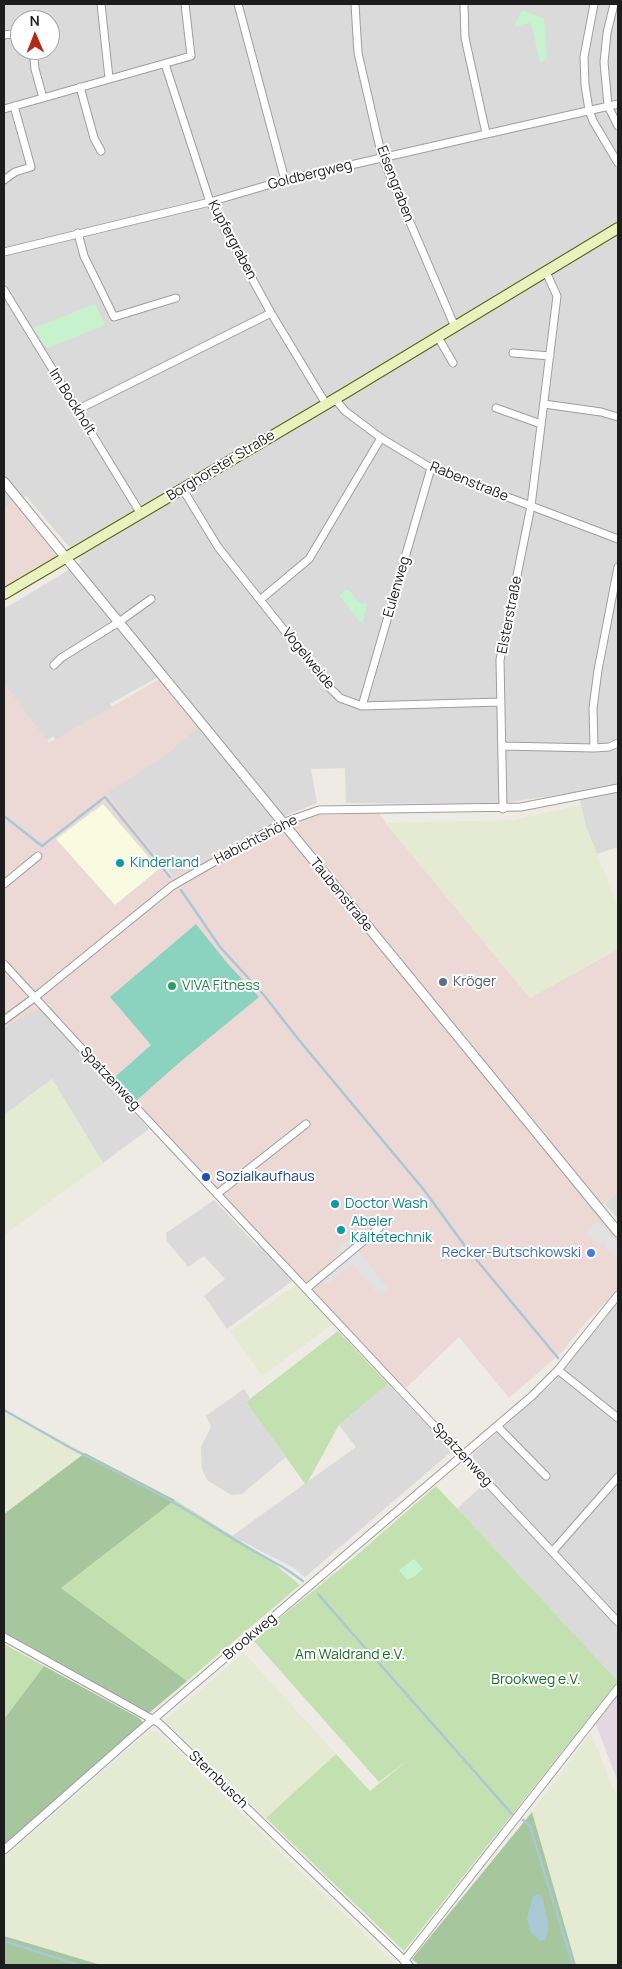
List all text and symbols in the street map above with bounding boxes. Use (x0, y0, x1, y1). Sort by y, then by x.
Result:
north arrow (10, 10, 60, 60)
text: N (30, 11, 40, 30)
street label: Eisengraben (373, 144, 417, 224)
street label: Goldbergweg (266, 156, 354, 194)
street label: Kupfergraben (204, 197, 260, 283)
street label: Im Bockholt (45, 366, 99, 438)
street label: Borghorster Straße (164, 427, 278, 505)
street label: Rabenstraße (427, 459, 511, 505)
street label: Eulenweg (380, 555, 414, 619)
street label: Elsterstraße (494, 575, 526, 655)
street label: Vogelweide (278, 625, 338, 693)
street label: Habichtshöhe (212, 812, 300, 868)
place label: Kinderland (130, 855, 199, 871)
street label: Taubenstraße (306, 855, 376, 935)
marker: Kinderland (114, 857, 126, 869)
place label: Kröger (453, 974, 496, 990)
marker: Kröger (437, 976, 449, 988)
place label: VIVA Fitness (182, 978, 260, 994)
marker: VIVA Fitness (166, 980, 178, 992)
street label: Spatzenweg (76, 1044, 144, 1114)
place label: Sozialkaufhaus (216, 1169, 315, 1185)
marker: Sozialkaufhaus (200, 1171, 212, 1183)
place label: Doctor Wash (345, 1196, 428, 1212)
marker: Doctor Wash (329, 1198, 341, 1210)
place label: Abeler Kältetechnik (351, 1214, 432, 1246)
marker: Abeler Kältetechnik (335, 1224, 347, 1236)
place label: Recker-Butschkowski (442, 1245, 581, 1261)
marker: Recker-Butschkowski (585, 1247, 597, 1259)
street label: Spatzenweg (428, 1420, 496, 1490)
street label: Brookweg (220, 1610, 280, 1664)
park label: Am Waldrand e.V. (295, 1647, 405, 1663)
park label: Brookweg e.V. (491, 1672, 581, 1688)
street label: Sternbusch (185, 1748, 251, 1812)

